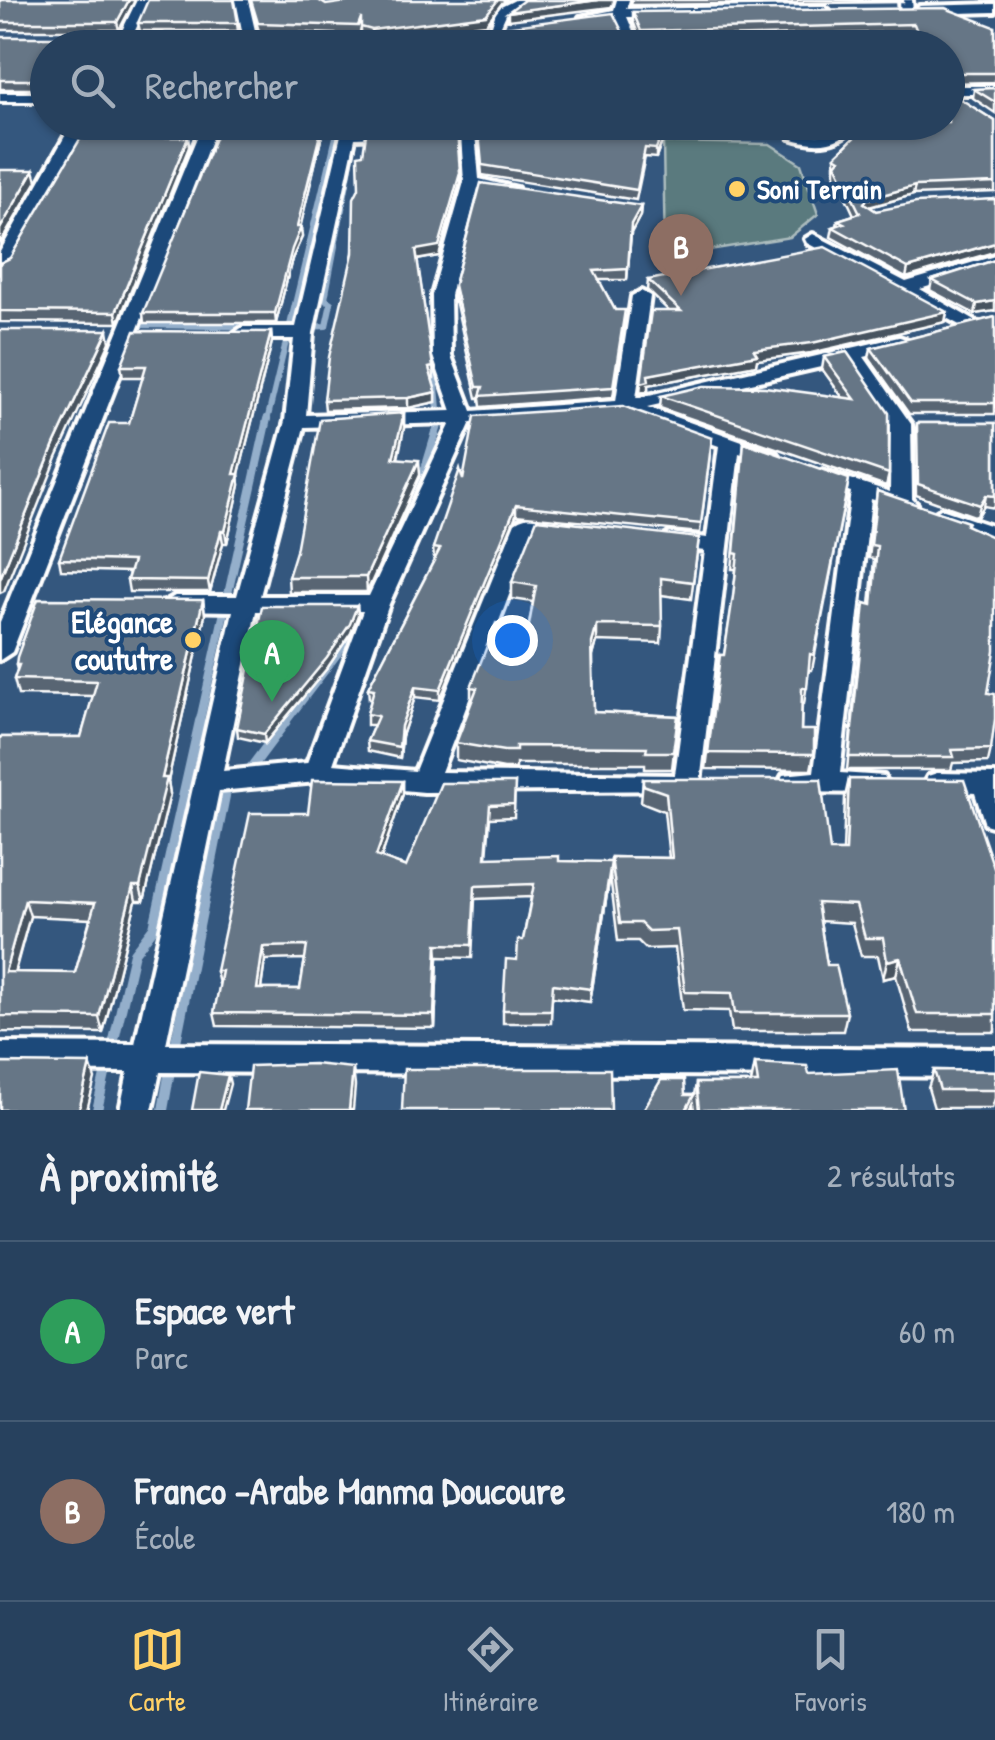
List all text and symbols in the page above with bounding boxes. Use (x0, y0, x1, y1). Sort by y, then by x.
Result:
search box (30, 30, 965, 140)
icon: search (65, 58, 120, 113)
text: Rechercher (145, 59, 298, 111)
place label: Soni Terrain (757, 170, 882, 208)
marker: Soni Terrain (726, 178, 748, 200)
pin: B (648, 214, 714, 296)
place label: Elégance coututre (71, 600, 173, 680)
your location (487, 615, 538, 666)
pin: A (240, 620, 304, 702)
marker: Elégance coututre (182, 629, 204, 651)
text: À proximité (40, 1147, 219, 1204)
text: 2 résultats (827, 1154, 955, 1197)
text: Espace vert (135, 1284, 294, 1336)
text: A (65, 1310, 80, 1353)
text: 60 m (899, 1310, 955, 1353)
text: Parc (135, 1336, 188, 1379)
text: Franco -Arabe Manma Doucoure (135, 1464, 565, 1516)
text: B (64, 1490, 81, 1533)
text: 180 m (886, 1490, 955, 1533)
text: École (135, 1516, 196, 1559)
tab: Carte (128, 1622, 186, 1720)
tab: Itinéraire (442, 1622, 539, 1720)
tab: Favoris (795, 1622, 867, 1720)

